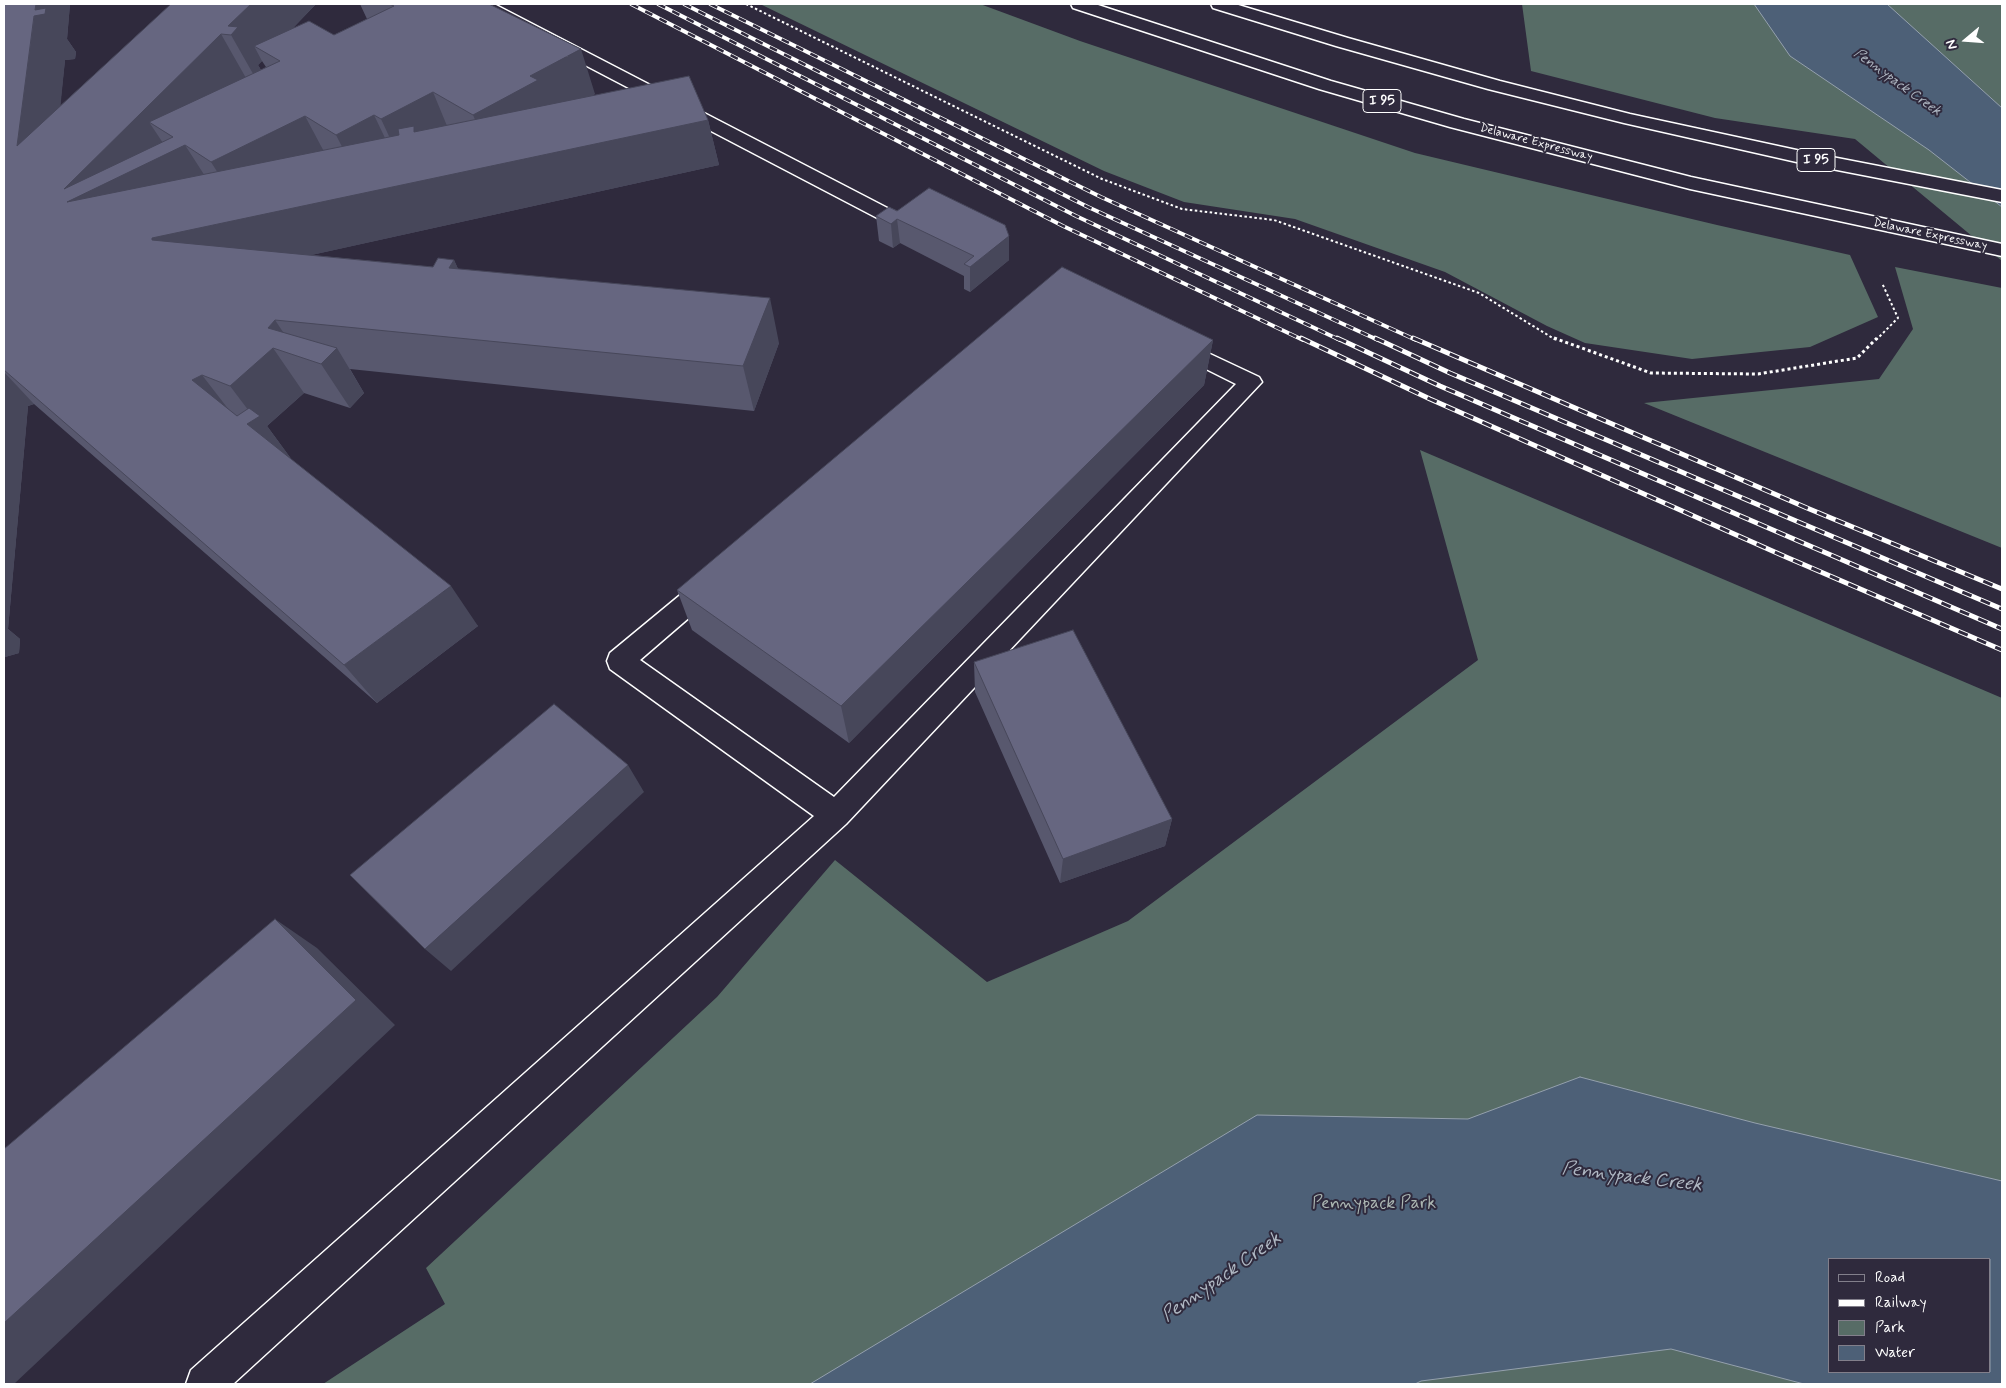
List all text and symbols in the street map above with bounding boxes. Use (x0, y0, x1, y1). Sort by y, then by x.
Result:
north arrow (1941, 15, 1991, 65)
text: N (1942, 37, 1962, 52)
water label: Pennypack Creek (1850, 46, 1944, 120)
road number: I 95 (1363, 90, 1401, 112)
street label: Delaware Expressway (1478, 121, 1594, 165)
road number: I 95 (1797, 148, 1835, 172)
street label: Delaware Expressway (1872, 216, 1988, 254)
water label: Pennypack Creek (1561, 1158, 1703, 1198)
park label: Pennypack Park (1312, 1193, 1436, 1215)
water label: Pennypack Creek (1158, 1228, 1286, 1328)
legend (1828, 1258, 1991, 1373)
text: Road (1875, 1268, 1905, 1288)
text: Railway (1875, 1293, 1927, 1313)
text: Park (1875, 1318, 1905, 1338)
text: Water (1875, 1343, 1915, 1363)

